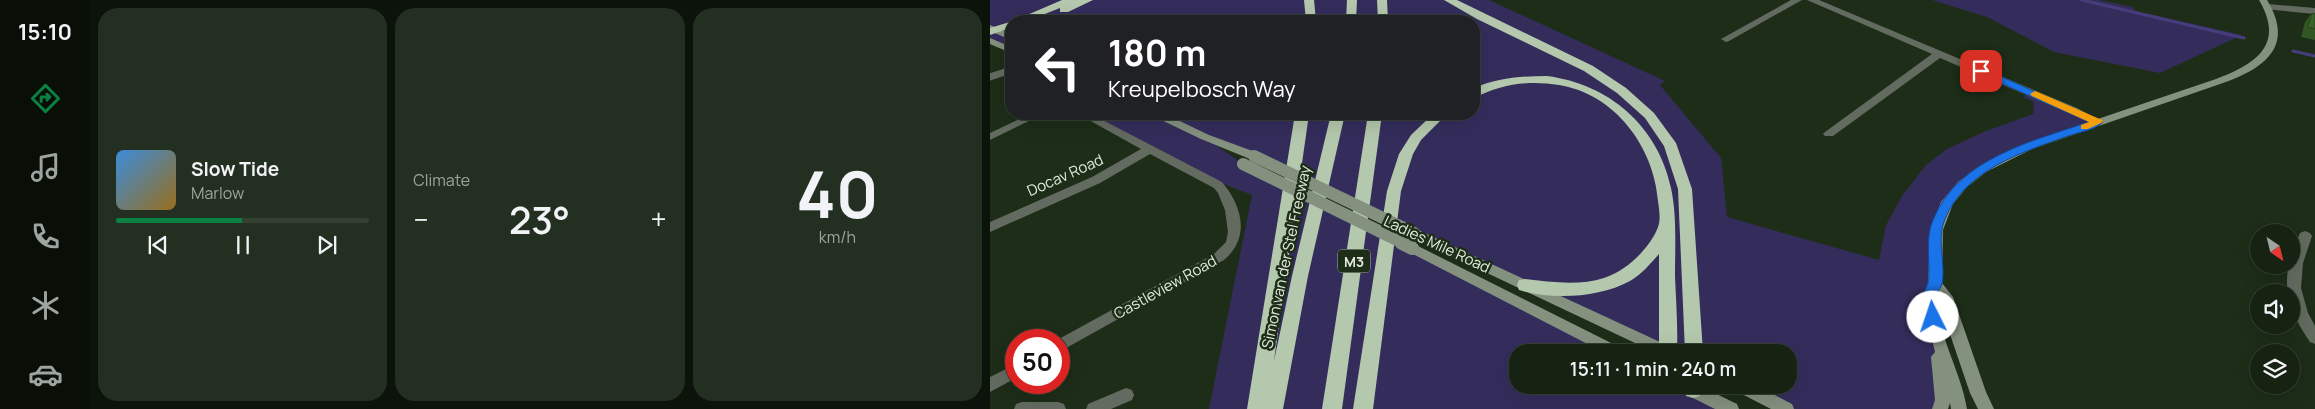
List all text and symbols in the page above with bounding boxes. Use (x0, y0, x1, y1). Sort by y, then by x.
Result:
text: 15:10 (18, 17, 72, 47)
text: 180 m (1108, 29, 1206, 77)
icon: left (1025, 35, 1090, 100)
pin (1960, 50, 2002, 92)
icon: arrive (1967, 57, 1995, 85)
text: Kreupelbosch Way (1108, 74, 1296, 104)
icon: directions (28, 81, 63, 116)
text: 40 (796, 149, 878, 238)
street label: Docav Road (1024, 149, 1106, 201)
icon: music (28, 150, 63, 185)
text: Slow Tide (191, 156, 279, 182)
street label: Simon van der Stel Freeway (1256, 163, 1316, 351)
text: Climate (413, 169, 470, 191)
text: Marlow (191, 182, 244, 204)
text: 23° (509, 193, 570, 245)
text: − (413, 200, 428, 238)
text: + (650, 200, 667, 238)
street label: Ladies Mile Road (1380, 210, 1494, 278)
icon: phone (28, 219, 63, 254)
north arrow (2250, 224, 2300, 274)
map controls (2250, 224, 2300, 394)
text: km/h (819, 226, 856, 248)
icon: previous (144, 231, 172, 259)
icon: pause (229, 231, 257, 259)
icon: next (313, 231, 341, 259)
street label: Castleview Road (1110, 250, 1220, 324)
road number: M3 (1338, 250, 1370, 272)
button: sound (2250, 284, 2300, 334)
icon: climate (28, 288, 63, 323)
position arrow (1906, 290, 1958, 342)
speed limit sign: 50 (1005, 329, 1070, 394)
button: layers (2250, 344, 2300, 394)
text: 15:11 · 1 min · 240 m (1570, 356, 1736, 382)
icon: car (28, 357, 63, 392)

